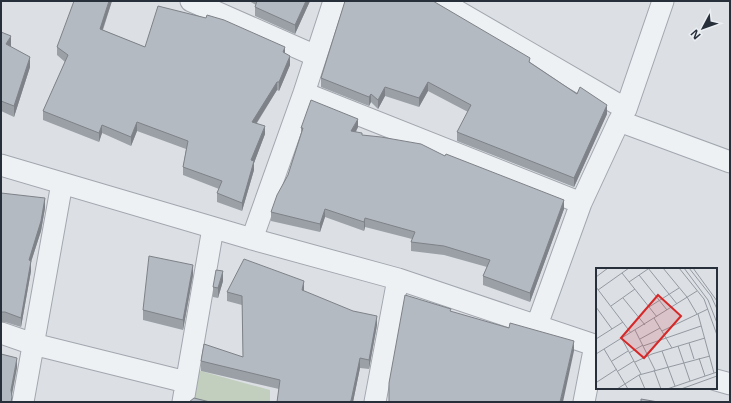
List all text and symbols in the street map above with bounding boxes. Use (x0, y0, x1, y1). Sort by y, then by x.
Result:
north arrow (683, 8, 723, 48)
text: N (686, 27, 704, 43)
inset map (596, 268, 717, 389)

